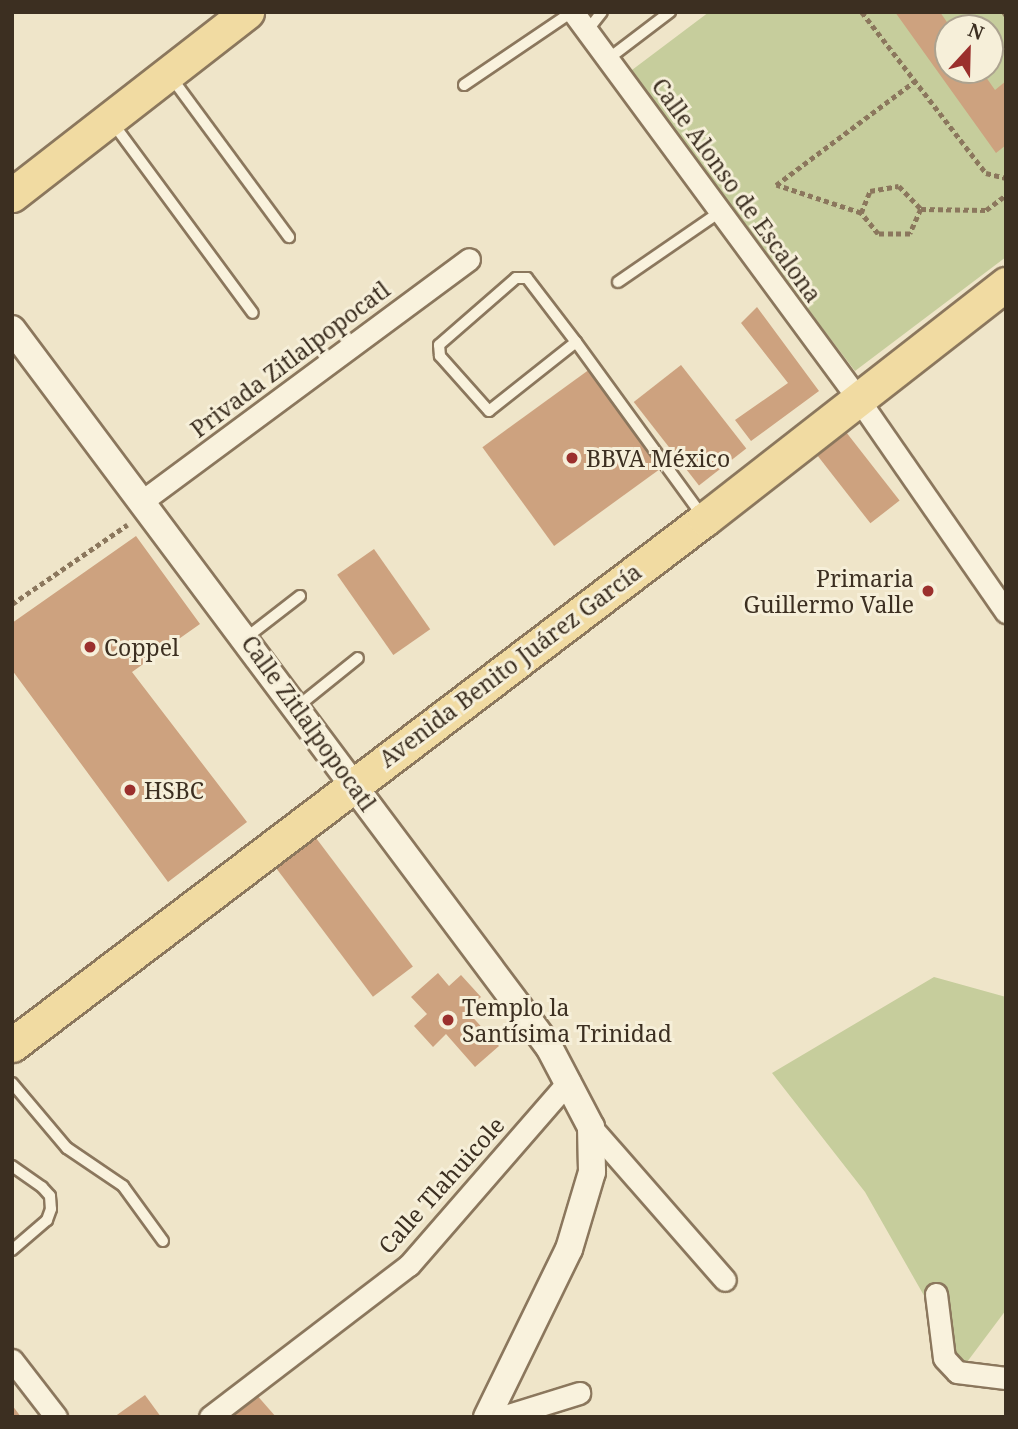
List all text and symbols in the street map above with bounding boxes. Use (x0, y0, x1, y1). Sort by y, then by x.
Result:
north arrow (934, 14, 1004, 84)
text: N (964, 17, 988, 46)
street label: Calle Alonso de Escalona (646, 73, 828, 307)
street label: Privada Zitlalpopocatl (185, 275, 395, 443)
place label: BBVA México (586, 444, 730, 472)
marker: BBVA México (564, 450, 580, 466)
street label: Avenida Benito Juárez García (373, 557, 647, 773)
place label: Primaria Guillermo Valle (744, 564, 914, 618)
marker: Primaria Guillermo Valle (920, 583, 936, 599)
street label: Calle Zitlalpopocatl (236, 630, 382, 816)
place label: Coppel (104, 633, 179, 661)
marker: Coppel (82, 639, 98, 655)
place label: HSBC (144, 776, 204, 804)
marker: HSBC (122, 782, 138, 798)
place label: Templo la Santísima Trinidad (462, 993, 672, 1047)
marker: Templo la Santísima Trinidad (440, 1012, 456, 1028)
street label: Calle Tlahuicole (372, 1111, 510, 1259)

